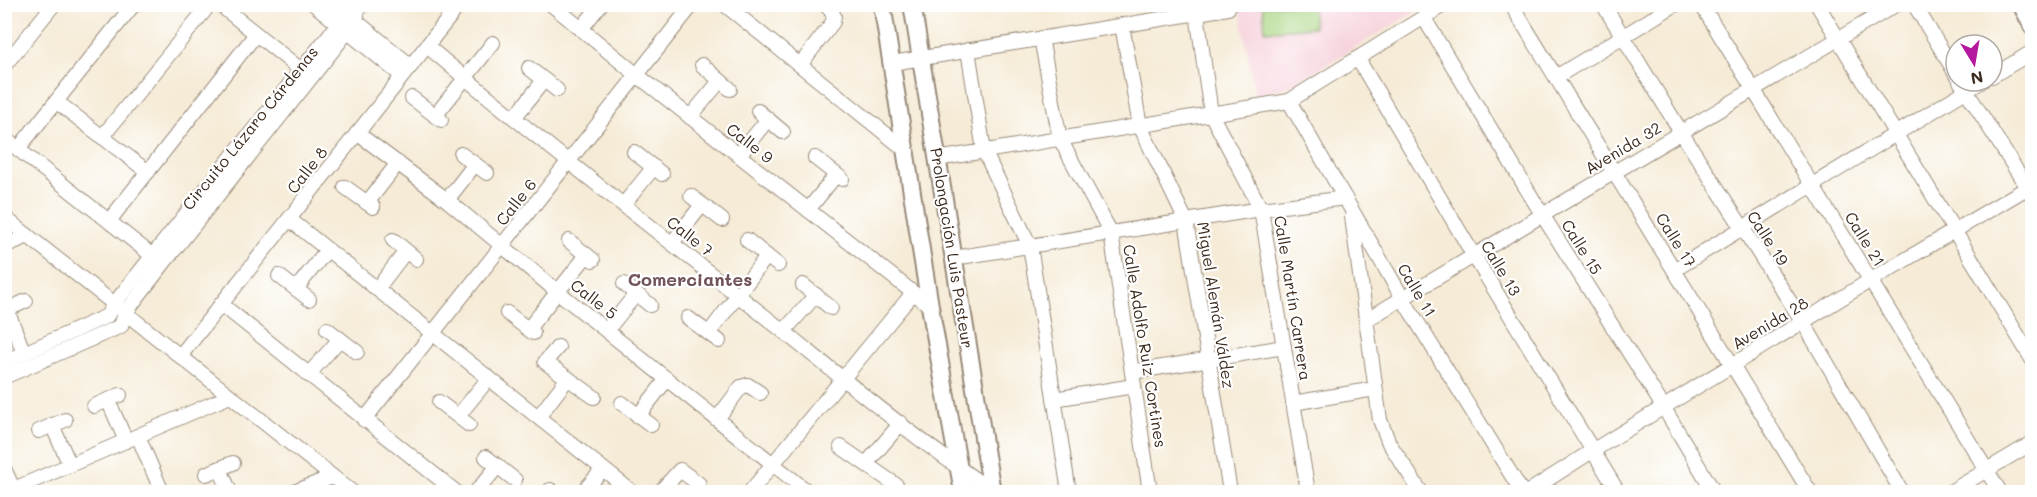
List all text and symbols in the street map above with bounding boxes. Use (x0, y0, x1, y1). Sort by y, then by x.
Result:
north arrow (1944, 33, 2004, 93)
street label: Circuito Lázaro Cárdenas (177, 41, 322, 214)
text: N (1969, 67, 1985, 90)
street label: Avenida 32 (1581, 117, 1665, 178)
street label: Calle 9 (723, 118, 778, 167)
street label: Calle 8 (282, 142, 332, 197)
street label: Prolongación Luis Pasteur (926, 146, 979, 350)
street label: Calle 6 (491, 174, 541, 229)
street label: Calle 19 (1743, 206, 1794, 269)
street label: Calle 21 (1840, 208, 1890, 270)
street label: Calle 17 (1651, 209, 1701, 271)
street label: Calle 7 (663, 211, 718, 260)
street label: Calle Martín Carrera (1270, 214, 1317, 382)
street label: Calle 15 (1557, 215, 1607, 278)
street label: Miguel Alemán Váldez (1193, 220, 1240, 390)
street label: Calle 13 (1477, 236, 1526, 299)
street label: Calle Adolfo Ruiz Cortines (1119, 243, 1172, 449)
street label: Calle 11 (1393, 259, 1442, 320)
district label: Comerciantes (628, 267, 752, 291)
street label: Calle 5 (567, 274, 622, 323)
street label: Avenida 28 (1728, 291, 1812, 354)

